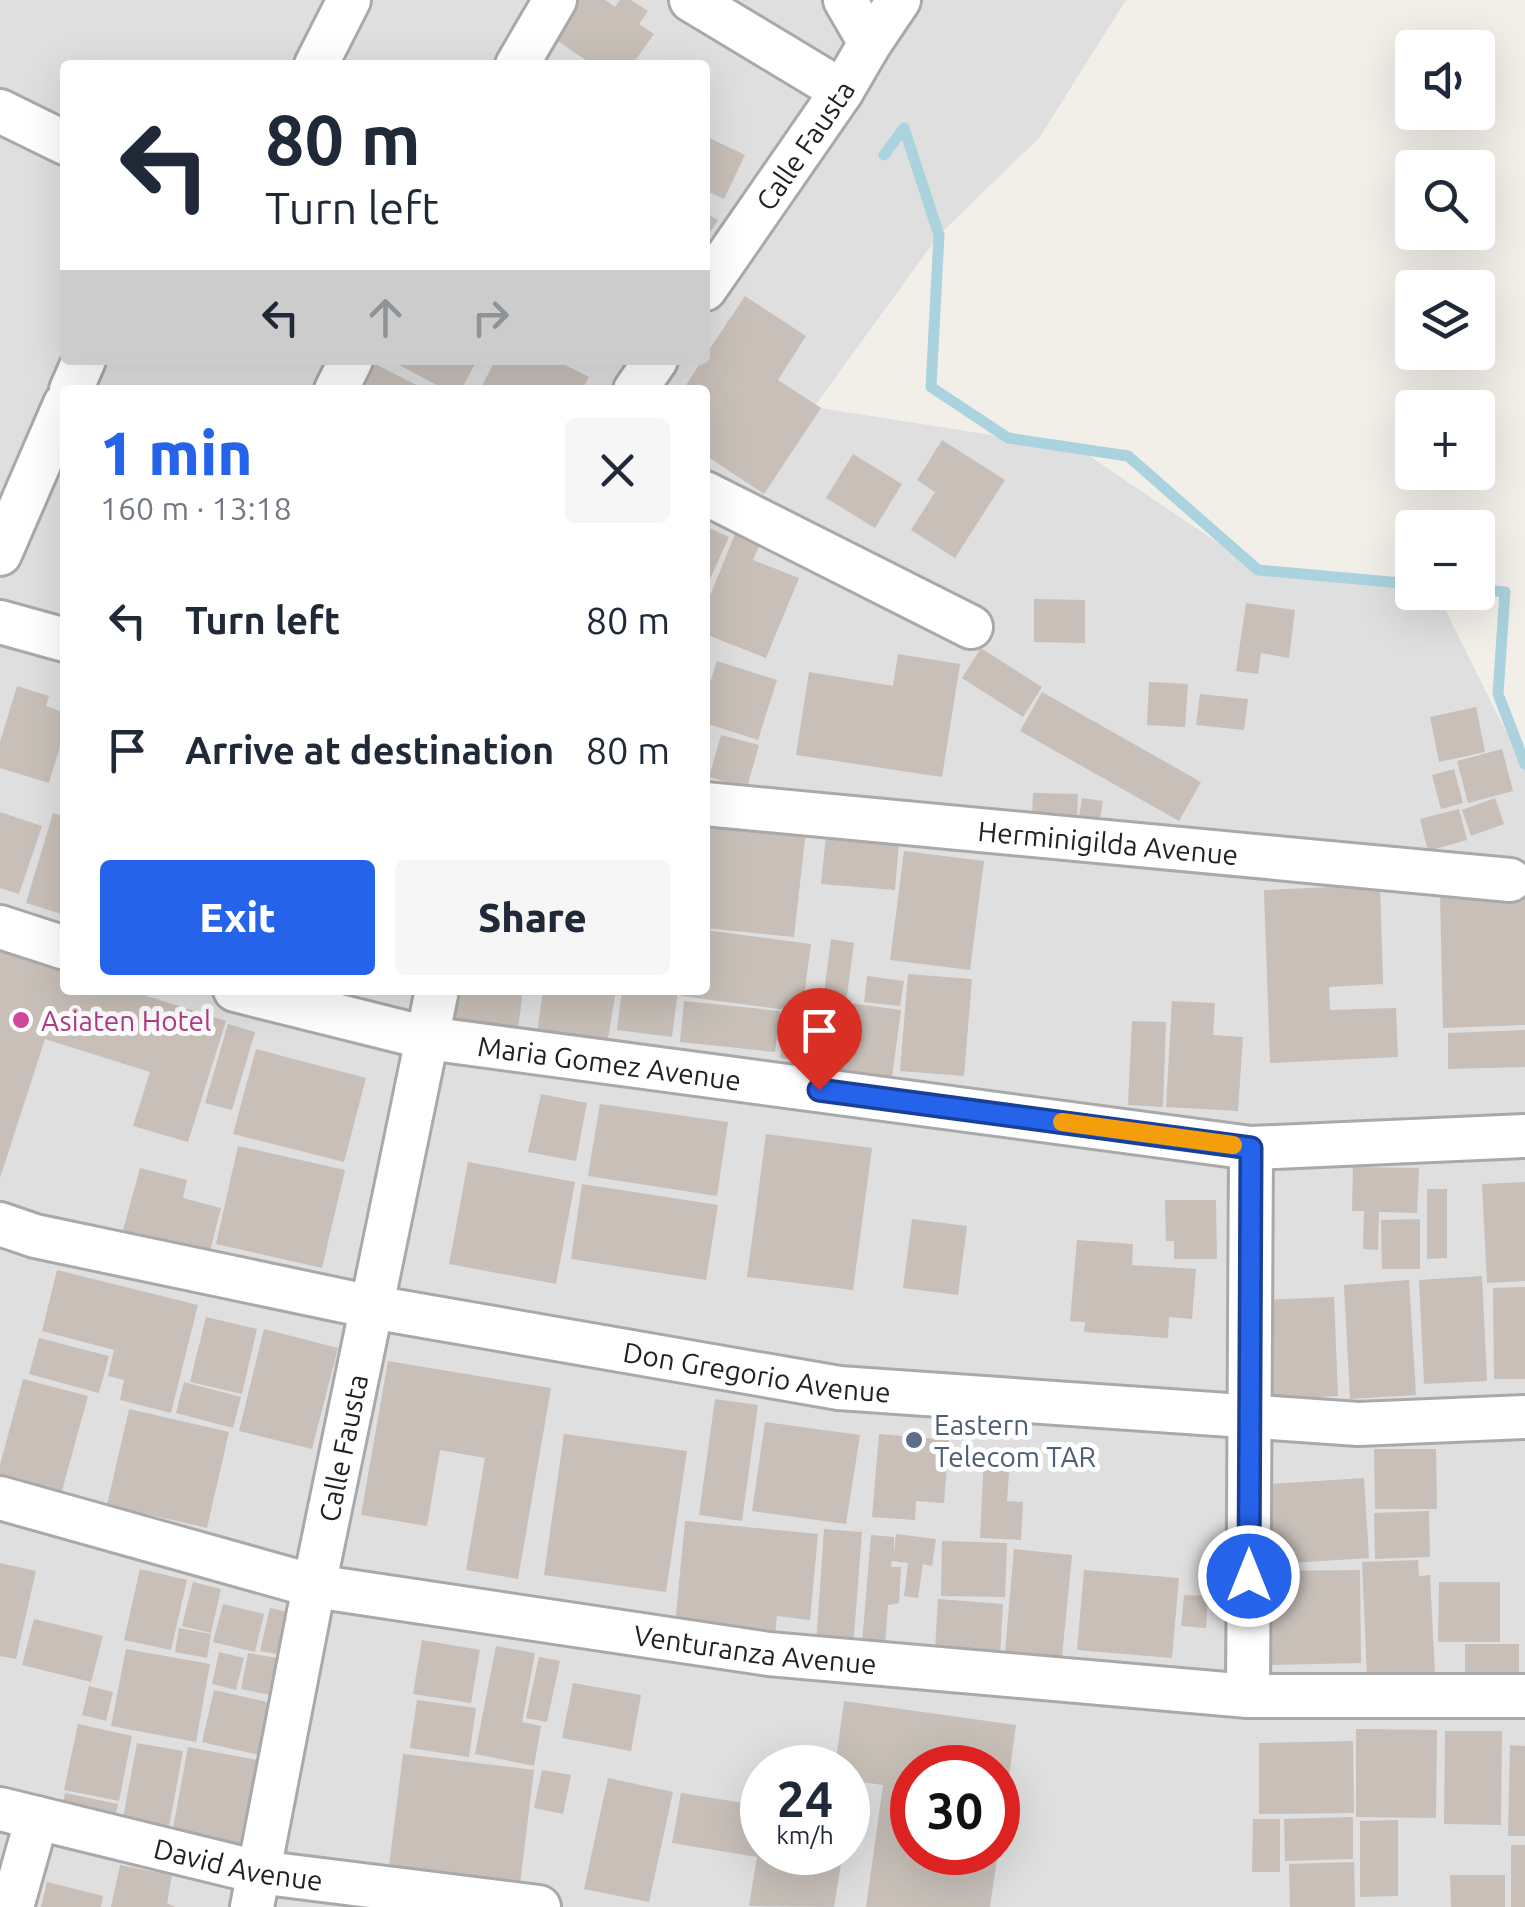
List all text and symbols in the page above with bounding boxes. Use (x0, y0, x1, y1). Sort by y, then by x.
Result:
map controls (1395, 30, 1495, 610)
button: sound (1395, 30, 1495, 130)
street label: Calle Fausta (749, 75, 860, 215)
icon: left (100, 100, 230, 230)
text: 80 m (265, 100, 421, 178)
button: search (1395, 150, 1495, 250)
text: Turn left (265, 182, 439, 233)
button: layers (1395, 270, 1495, 370)
icon: left (253, 290, 308, 345)
icon: ahead (358, 290, 413, 345)
icon: right (463, 290, 518, 345)
button: + (1395, 390, 1495, 490)
button: close (565, 418, 670, 523)
text: 1 min (100, 419, 253, 486)
text: 160 m · 13:18 (100, 490, 292, 526)
button: − (1395, 510, 1495, 610)
icon: left (100, 593, 155, 648)
text: Turn left (185, 599, 340, 641)
text: 80 m (586, 599, 670, 641)
icon: arrive (100, 723, 155, 778)
text: Arrive at destination (185, 729, 554, 771)
text: 80 m (586, 729, 670, 771)
street label: Herminigilda Avenue (977, 814, 1240, 870)
button: Exit (100, 860, 375, 975)
button: Share (395, 860, 670, 975)
pin (777, 988, 862, 1091)
icon: arrive (792, 1003, 847, 1058)
place label: Asiaten Hotel (41, 1005, 211, 1036)
marker: Asiaten Hotel (10, 1009, 32, 1031)
street label: Maria Gomez Avenue (476, 1029, 743, 1095)
street label: Don Gregorio Avenue (621, 1335, 892, 1407)
street label: Calle Fausta (312, 1371, 373, 1524)
place label: Eastern Telecom TAR (934, 1409, 1096, 1472)
marker: Eastern Telecom TAR (903, 1429, 925, 1451)
position arrow (1197, 1524, 1301, 1628)
street label: Venturanza Avenue (632, 1619, 878, 1679)
speed limit sign: 30 (890, 1745, 1020, 1875)
text: 24 (777, 1770, 833, 1826)
text: km/h (776, 1821, 834, 1849)
street label: David Avenue (151, 1832, 325, 1895)

